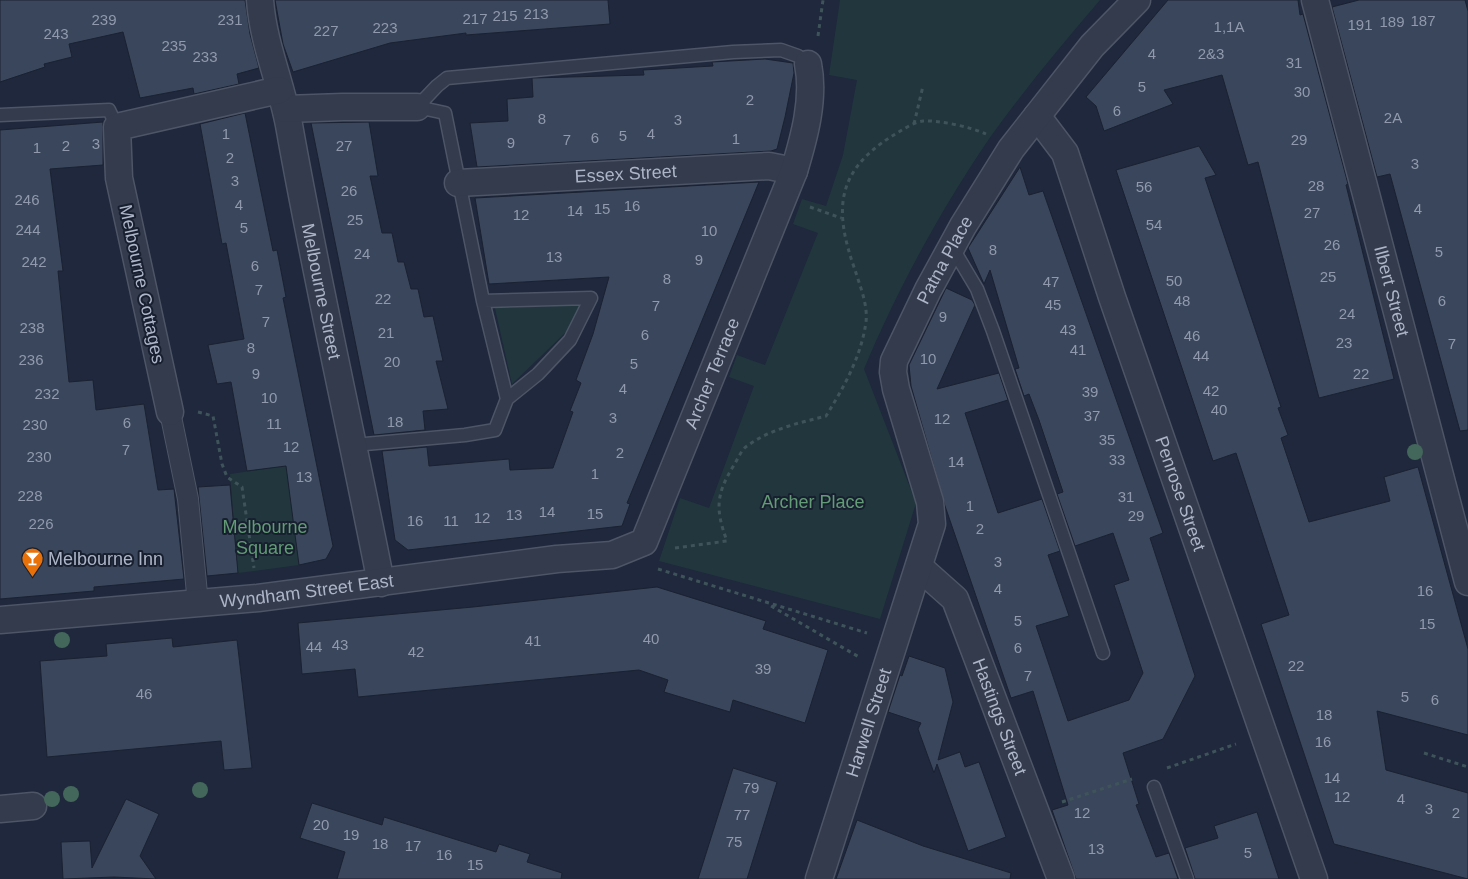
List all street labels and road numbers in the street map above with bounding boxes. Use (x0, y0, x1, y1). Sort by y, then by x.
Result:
street label: Essex Street (574, 161, 677, 187)
street label: Melbourne Cottages (115, 203, 169, 365)
street label: Patna Place (913, 212, 977, 307)
street label: Melbourne Street (298, 222, 345, 361)
street label: Ilbert Street (1370, 244, 1413, 339)
street label: Archer Terrace (681, 315, 744, 432)
street label: Penrose Street (1151, 434, 1209, 554)
street label: Wyndham Street East (219, 570, 395, 611)
street label: Hastings Street (968, 656, 1031, 778)
street label: Harwell Street (842, 666, 895, 780)

